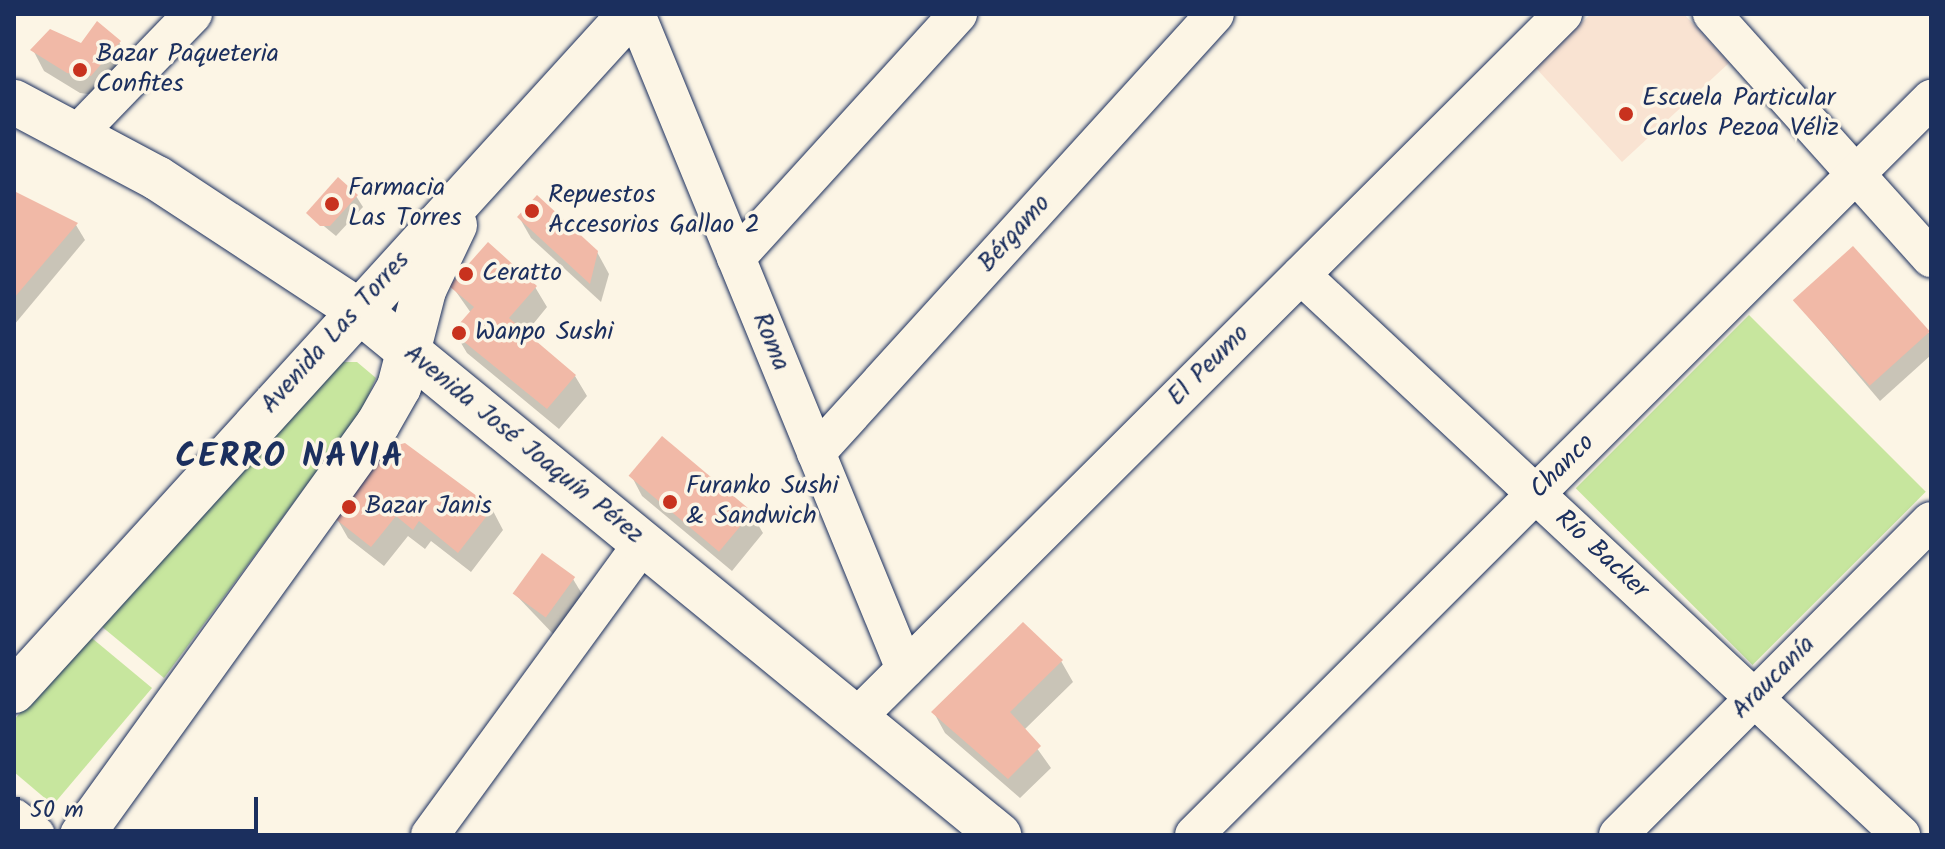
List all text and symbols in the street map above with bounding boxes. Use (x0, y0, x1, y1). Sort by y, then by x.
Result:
place label: Bazar Paqueteria Confites (96, 39, 279, 100)
marker: Bazar Paqueteria Confites (71, 61, 89, 79)
place label: Escuela Particular Carlos Pezoa Véliz (1642, 83, 1839, 144)
marker: Escuela Particular Carlos Pezoa Véliz (1617, 105, 1635, 123)
place label: Farmacia Las Torres (348, 173, 462, 234)
place label: Repuestos Accesorios Gallao 2 (548, 180, 760, 242)
street label: Bérgamo (972, 189, 1058, 279)
marker: Farmacia Las Torres (323, 195, 341, 213)
marker: Repuestos Accesorios Gallao 2 (523, 202, 541, 220)
street label: Avenida Las Torres (255, 245, 417, 421)
place label: Ceratto (482, 258, 562, 290)
marker: Ceratto (457, 265, 475, 283)
street label: Roma (744, 308, 796, 376)
place label: Wanpo Sushi (475, 317, 614, 349)
street label: El Peumo (1162, 319, 1256, 413)
marker: Wanpo Sushi (450, 324, 468, 342)
street label: Avenida José Joaquín Pérez (397, 339, 649, 551)
street label: Chanco (1524, 428, 1602, 506)
district label: CERRO NAVIA (175, 438, 405, 478)
place label: Furanko Sushi & Sandwich (686, 471, 839, 532)
place label: Bazar Janis (365, 491, 492, 523)
marker: Furanko Sushi & Sandwich (661, 493, 679, 511)
marker: Bazar Janis (340, 498, 358, 516)
street label: Río Backer (1548, 504, 1654, 606)
street label: Araucanía (1726, 630, 1822, 726)
scale bar (20, 781, 262, 831)
text: 50 m (30, 791, 84, 830)

